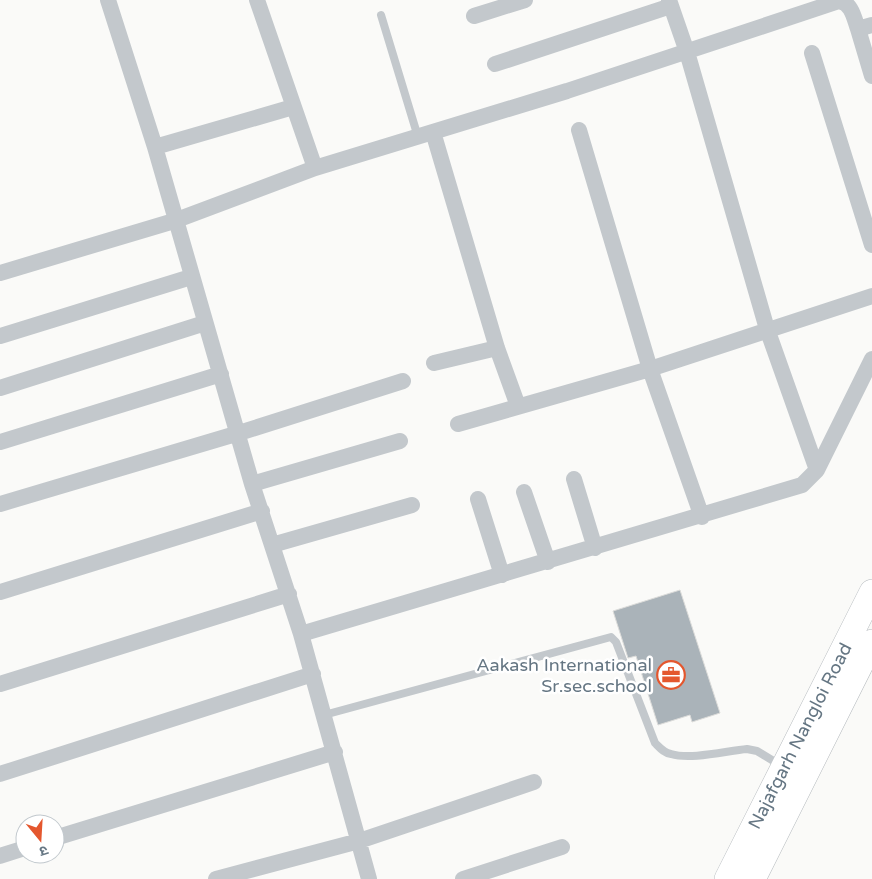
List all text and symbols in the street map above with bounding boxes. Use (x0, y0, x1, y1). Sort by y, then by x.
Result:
street label: Najafgarh Nangloi Road (743, 639, 857, 833)
place label: Aakash International Sr.sec.school (476, 654, 652, 697)
office icon: Aakash International Sr.sec.school (656, 660, 686, 690)
north arrow (15, 814, 65, 864)
text: उ (37, 842, 50, 860)

